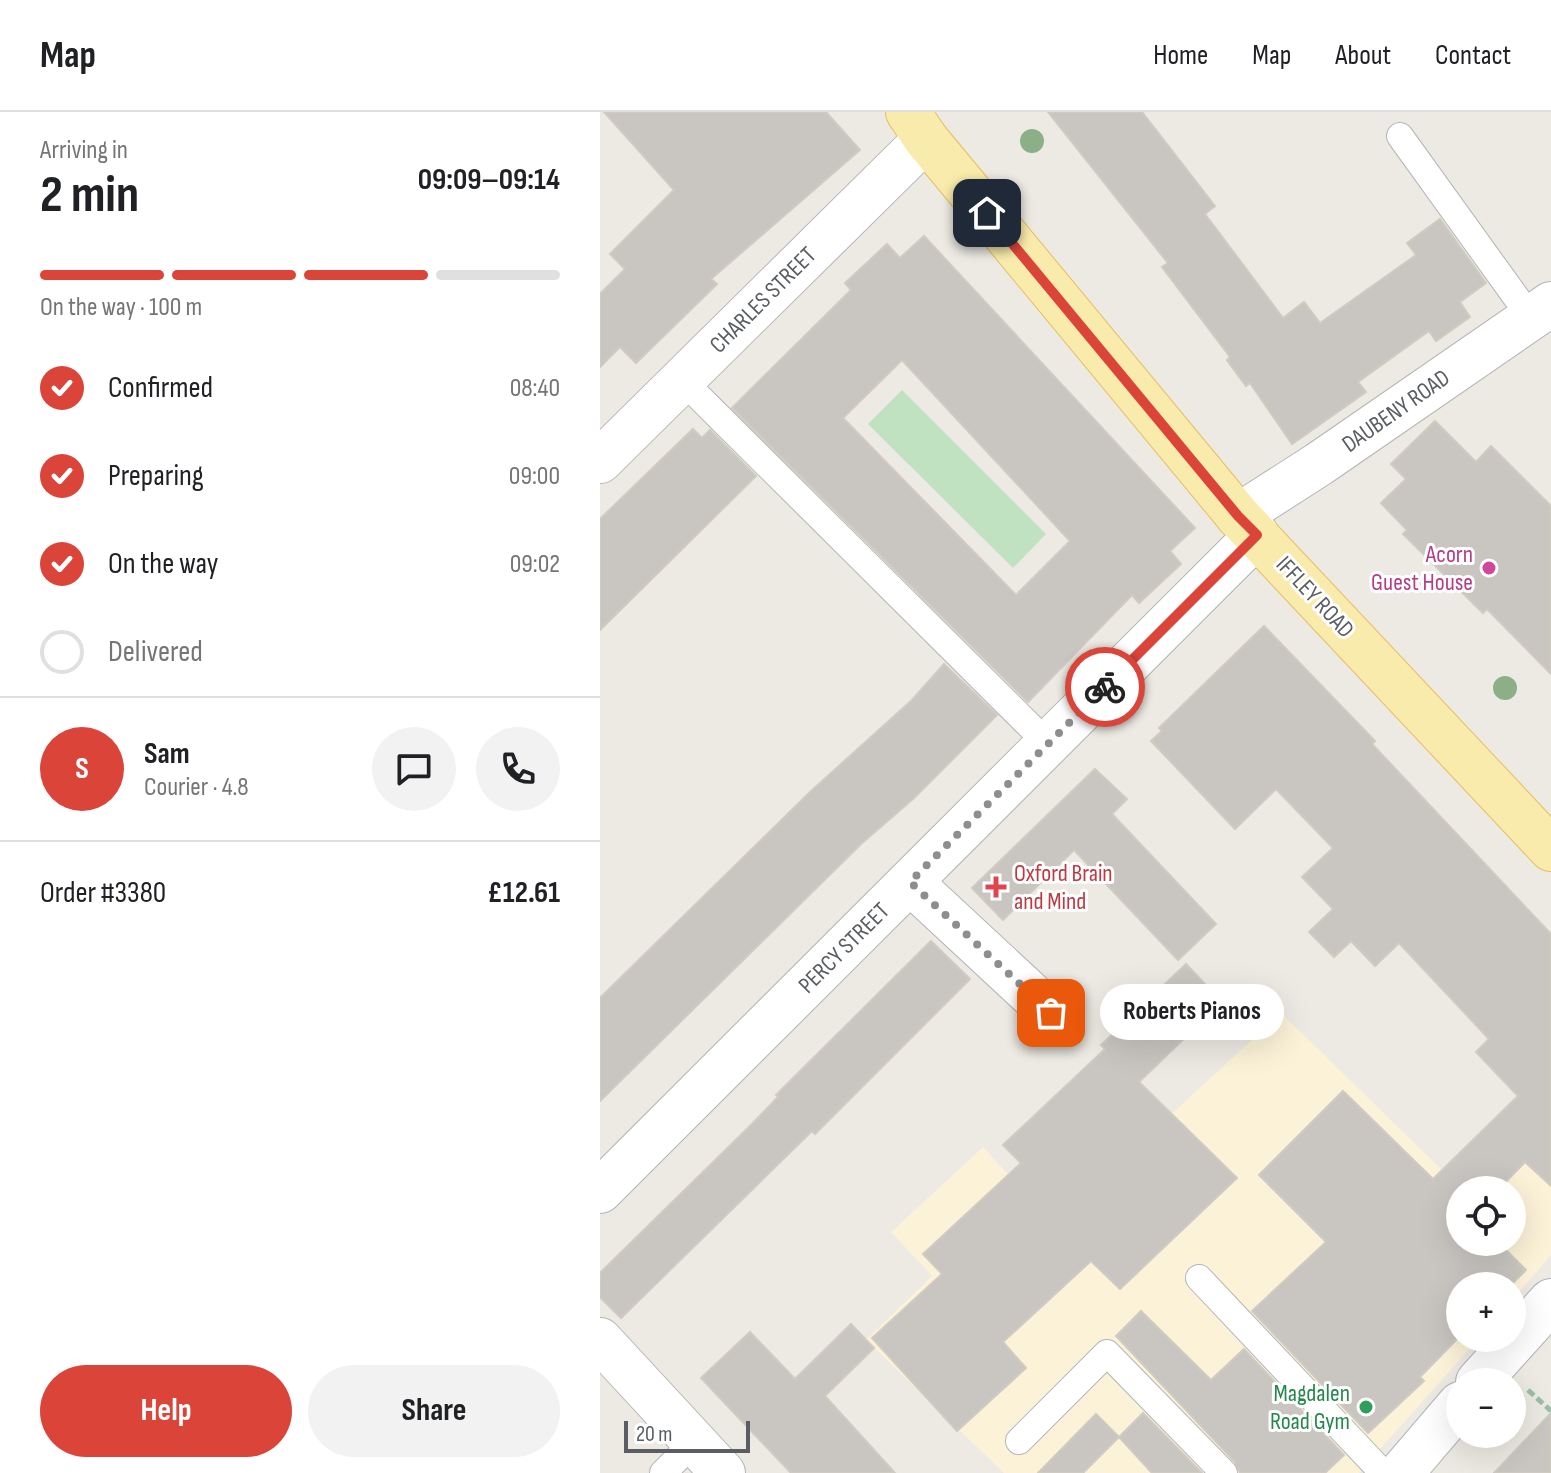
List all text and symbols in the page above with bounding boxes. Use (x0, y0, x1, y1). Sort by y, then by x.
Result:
text: Map (40, 33, 96, 78)
text: Home (1153, 39, 1208, 72)
text: Map (1252, 39, 1291, 72)
text: About (1335, 39, 1391, 72)
text: Contact (1435, 39, 1511, 72)
text: Arriving in (40, 135, 128, 166)
text: 09:09–09:14 (418, 162, 560, 198)
text: 2 min (40, 164, 139, 227)
pin (953, 179, 1021, 247)
icon: home (965, 191, 1009, 235)
street label: CHARLES STREET (704, 241, 822, 359)
text: On the way · 100 m (40, 292, 202, 323)
street label: DAUBENY ROAD (1337, 363, 1455, 459)
icon: check (40, 366, 84, 410)
text: Confirmed (108, 370, 213, 406)
text: 08:40 (510, 373, 560, 404)
icon: check (40, 454, 84, 498)
text: Preparing (108, 458, 204, 494)
text: 09:00 (509, 461, 560, 492)
place label: Acorn Guest House (1371, 540, 1473, 597)
icon: check (40, 542, 84, 586)
text: On the way (108, 546, 218, 582)
text: 09:02 (510, 549, 560, 580)
street label: IFFLEY ROAD (1270, 550, 1360, 644)
marker: Acorn Guest House (1480, 559, 1498, 577)
text: Delivered (108, 634, 203, 670)
courier (1065, 647, 1145, 727)
icon: bike (1083, 665, 1127, 709)
button: chat (372, 727, 456, 811)
button: phone (476, 727, 560, 811)
text: Sam (144, 736, 190, 772)
text: S (75, 751, 89, 787)
text: Courier · 4.8 (144, 772, 249, 803)
place label: Oxford Brain and Mind (1014, 859, 1113, 916)
text: Order #3380 (40, 875, 166, 911)
text: £12.61 (487, 875, 560, 911)
marker: Oxford Brain and Mind (985, 876, 1007, 898)
street label: PERCY STREET (793, 896, 896, 999)
pin (1017, 979, 1085, 1047)
callout: Roberts Pianos (1099, 985, 1283, 1041)
icon: bag (1029, 991, 1073, 1035)
text: Roberts Pianos (1123, 996, 1261, 1027)
map controls (1446, 1176, 1526, 1448)
button: locate (1446, 1176, 1526, 1256)
button: + (1446, 1272, 1526, 1352)
button: Help (40, 1365, 292, 1457)
button: Share (308, 1365, 560, 1457)
button: − (1446, 1368, 1526, 1448)
place label: Magdalen Road Gym (1270, 1379, 1350, 1436)
marker: Magdalen Road Gym (1357, 1398, 1375, 1416)
scale bar (624, 1417, 750, 1453)
text: 20 m (636, 1421, 673, 1448)

